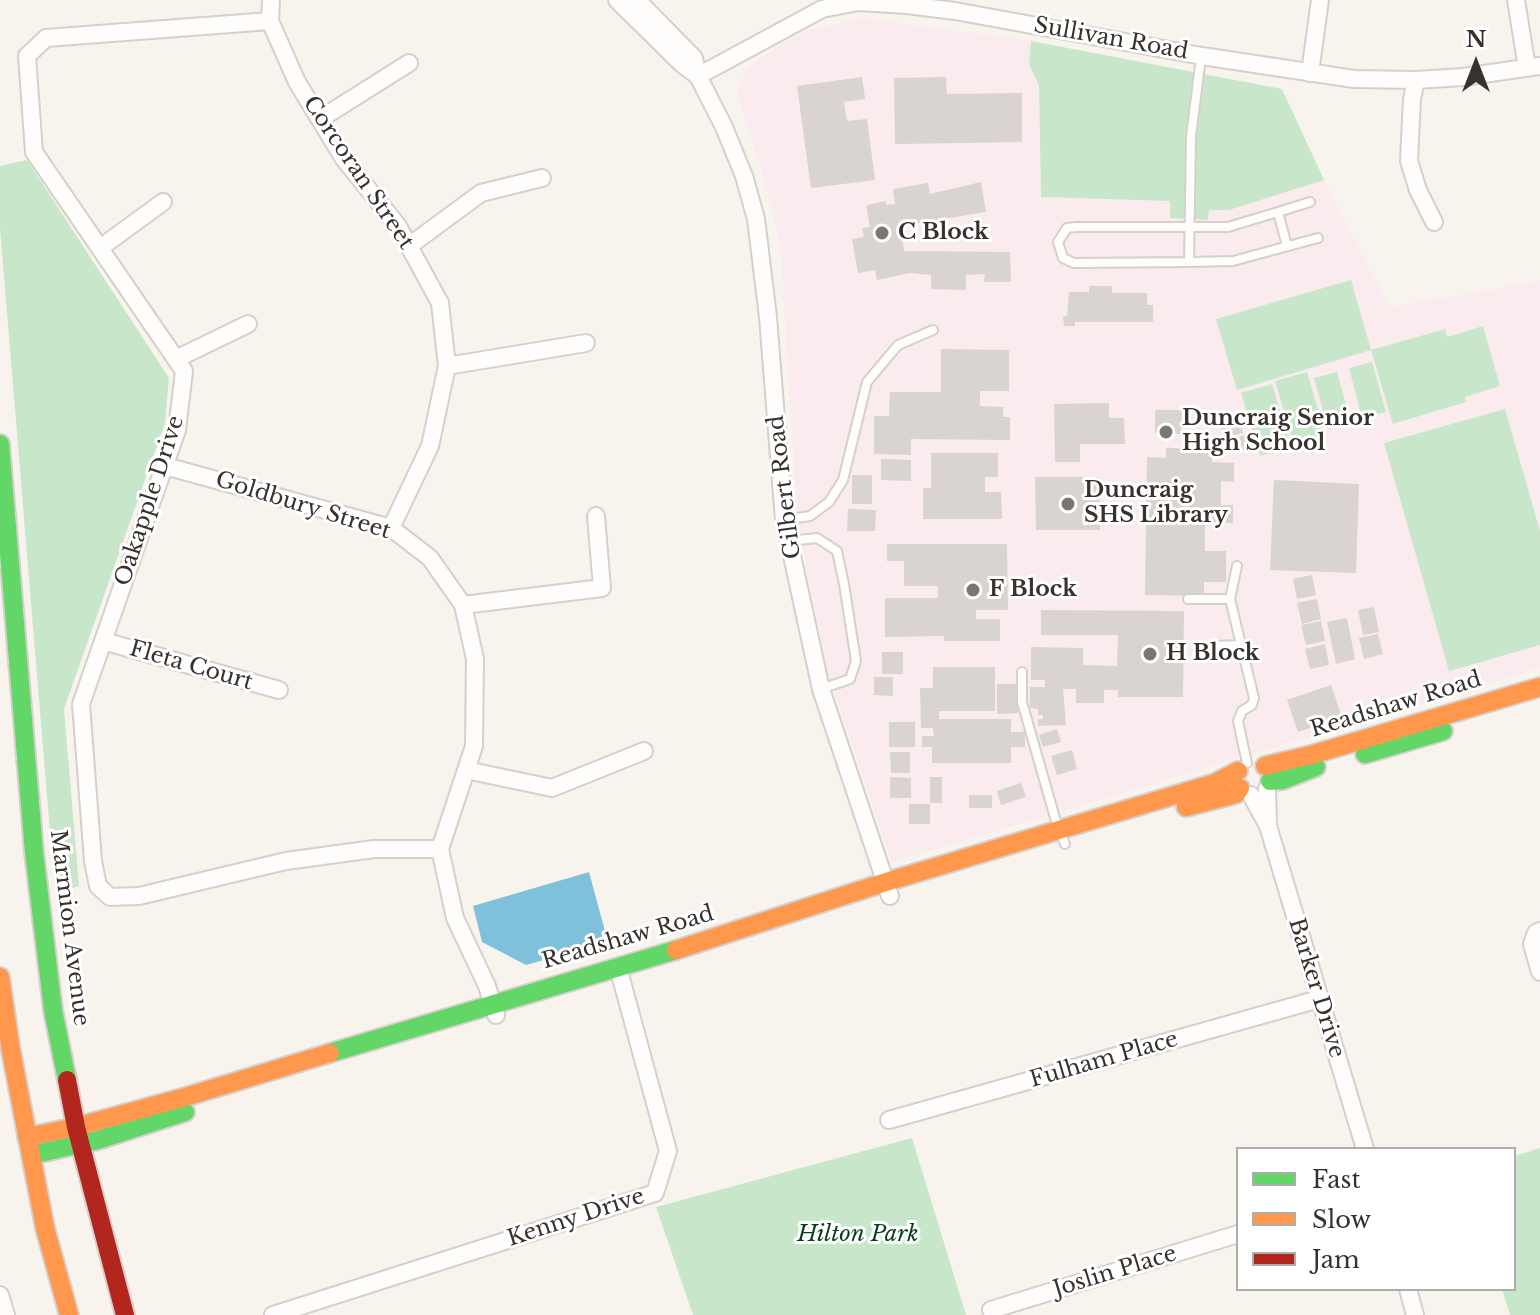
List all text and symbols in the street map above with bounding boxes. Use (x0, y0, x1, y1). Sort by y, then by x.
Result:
street label: Sullivan Road (1032, 12, 1190, 66)
north arrow (1436, 24, 1516, 104)
text: N (1466, 26, 1486, 53)
street label: Corcoran Street (297, 92, 419, 254)
place label: C Block (898, 220, 989, 246)
marker: C Block (873, 224, 891, 242)
place label: Duncraig Senior High School (1182, 406, 1374, 458)
street label: Oakapple Drive (110, 413, 190, 589)
street label: Gilbert Road (763, 414, 807, 560)
marker: Duncraig Senior High School (1157, 423, 1175, 441)
street label: Goldbury Street (212, 467, 394, 545)
place label: Duncraig SHS Library (1084, 478, 1228, 530)
marker: Duncraig SHS Library (1059, 495, 1077, 513)
place label: F Block (989, 577, 1077, 603)
marker: F Block (964, 581, 982, 599)
street label: Fleta Court (126, 636, 256, 696)
place label: H Block (1166, 641, 1259, 667)
marker: H Block (1141, 645, 1159, 663)
street label: Readshaw Road (1307, 666, 1485, 744)
street label: Marmion Avenue (44, 828, 94, 1028)
street label: Readshaw Road (539, 901, 717, 975)
street label: Barker Drive (1282, 915, 1350, 1061)
street label: Fulham Place (1027, 1026, 1181, 1094)
legend (1236, 1147, 1516, 1291)
text: Fast (1312, 1165, 1360, 1194)
street label: Kenny Drive (504, 1183, 648, 1253)
text: Slow (1312, 1205, 1371, 1234)
park label: Hilton Park (797, 1222, 919, 1248)
street label: Joslin Place (1050, 1241, 1180, 1303)
text: Jam (1312, 1245, 1360, 1274)

